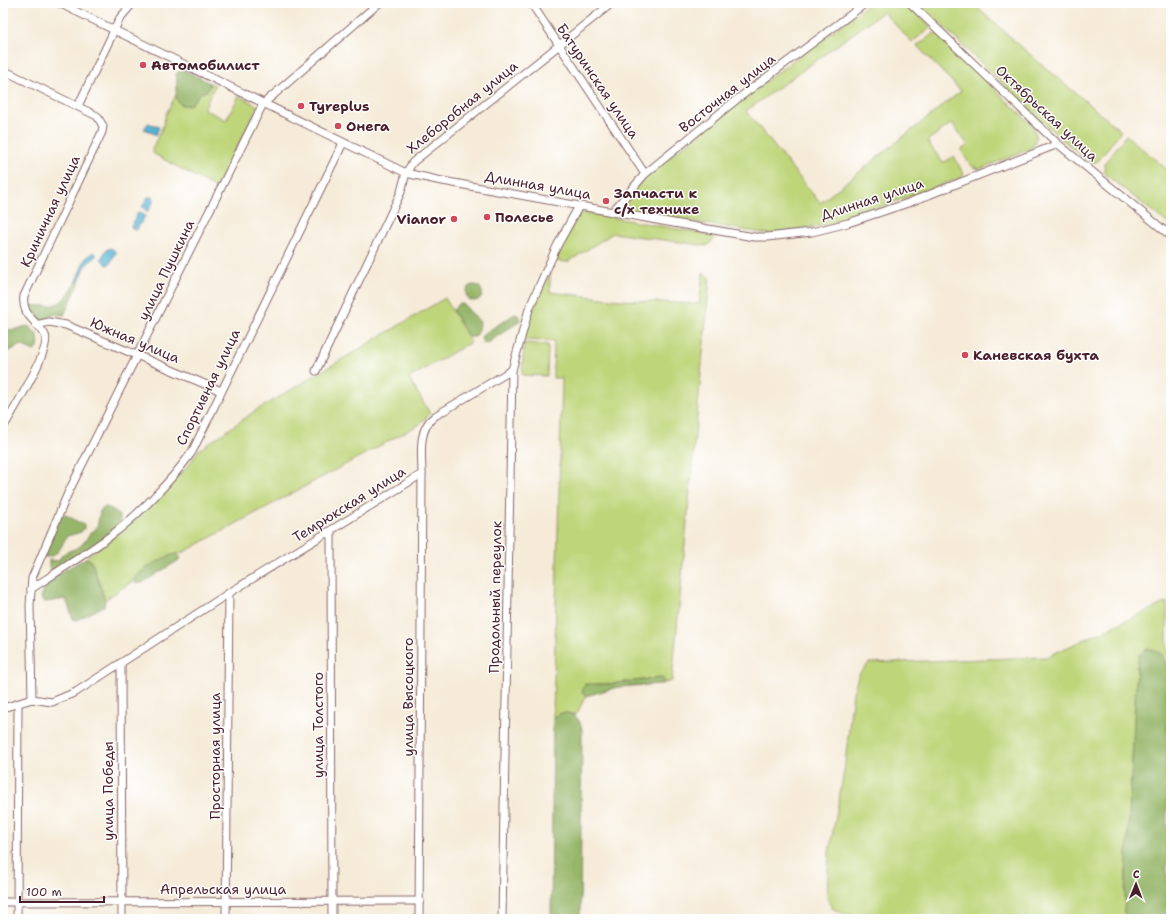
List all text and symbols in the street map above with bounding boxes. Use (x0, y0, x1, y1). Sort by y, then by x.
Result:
street label: Батуринская улица (553, 20, 643, 142)
street label: Восточная улица (675, 50, 779, 136)
place label: Автомобилист (151, 56, 260, 74)
street label: Хлеборобная улица (403, 56, 521, 157)
marker: Автомобилист (138, 60, 148, 70)
street label: Октябрьская улица (992, 61, 1102, 165)
place label: Tyreplus (309, 97, 369, 115)
marker: Tyreplus (296, 101, 306, 111)
place label: Онега (346, 117, 390, 135)
marker: Онега (333, 121, 343, 131)
street label: Криничная улица (16, 152, 84, 270)
street label: Длинная улица (484, 167, 593, 203)
street label: Длинная улица (818, 174, 926, 224)
place label: Запчасти к с/х технике (614, 184, 699, 218)
marker: Запчасти к с/х технике (601, 196, 611, 206)
place label: Полесье (495, 208, 554, 226)
place label: Vianor (396, 210, 446, 228)
marker: Полесье (482, 212, 492, 222)
marker: Vianor (449, 214, 459, 224)
street label: улица Пушкина (134, 216, 198, 323)
street label: Южная улица (88, 313, 183, 367)
street label: Спортивная улица (172, 326, 244, 448)
place label: Каневская бухта (973, 346, 1099, 364)
marker: Каневская бухта (960, 350, 970, 360)
street label: Темрюкская улица (289, 462, 409, 546)
street label: Продольный переулок (485, 520, 505, 673)
street label: улица Высоцкого (399, 638, 417, 756)
street label: улица Толстого (309, 672, 327, 778)
street label: Просторная улица (206, 692, 224, 820)
street label: улица Победы (99, 741, 117, 841)
north arrow (1116, 864, 1156, 904)
text: С (1133, 867, 1140, 882)
scale bar (20, 878, 104, 904)
street label: Апрельская улица (160, 880, 286, 898)
text: 100 m (26, 884, 62, 900)

